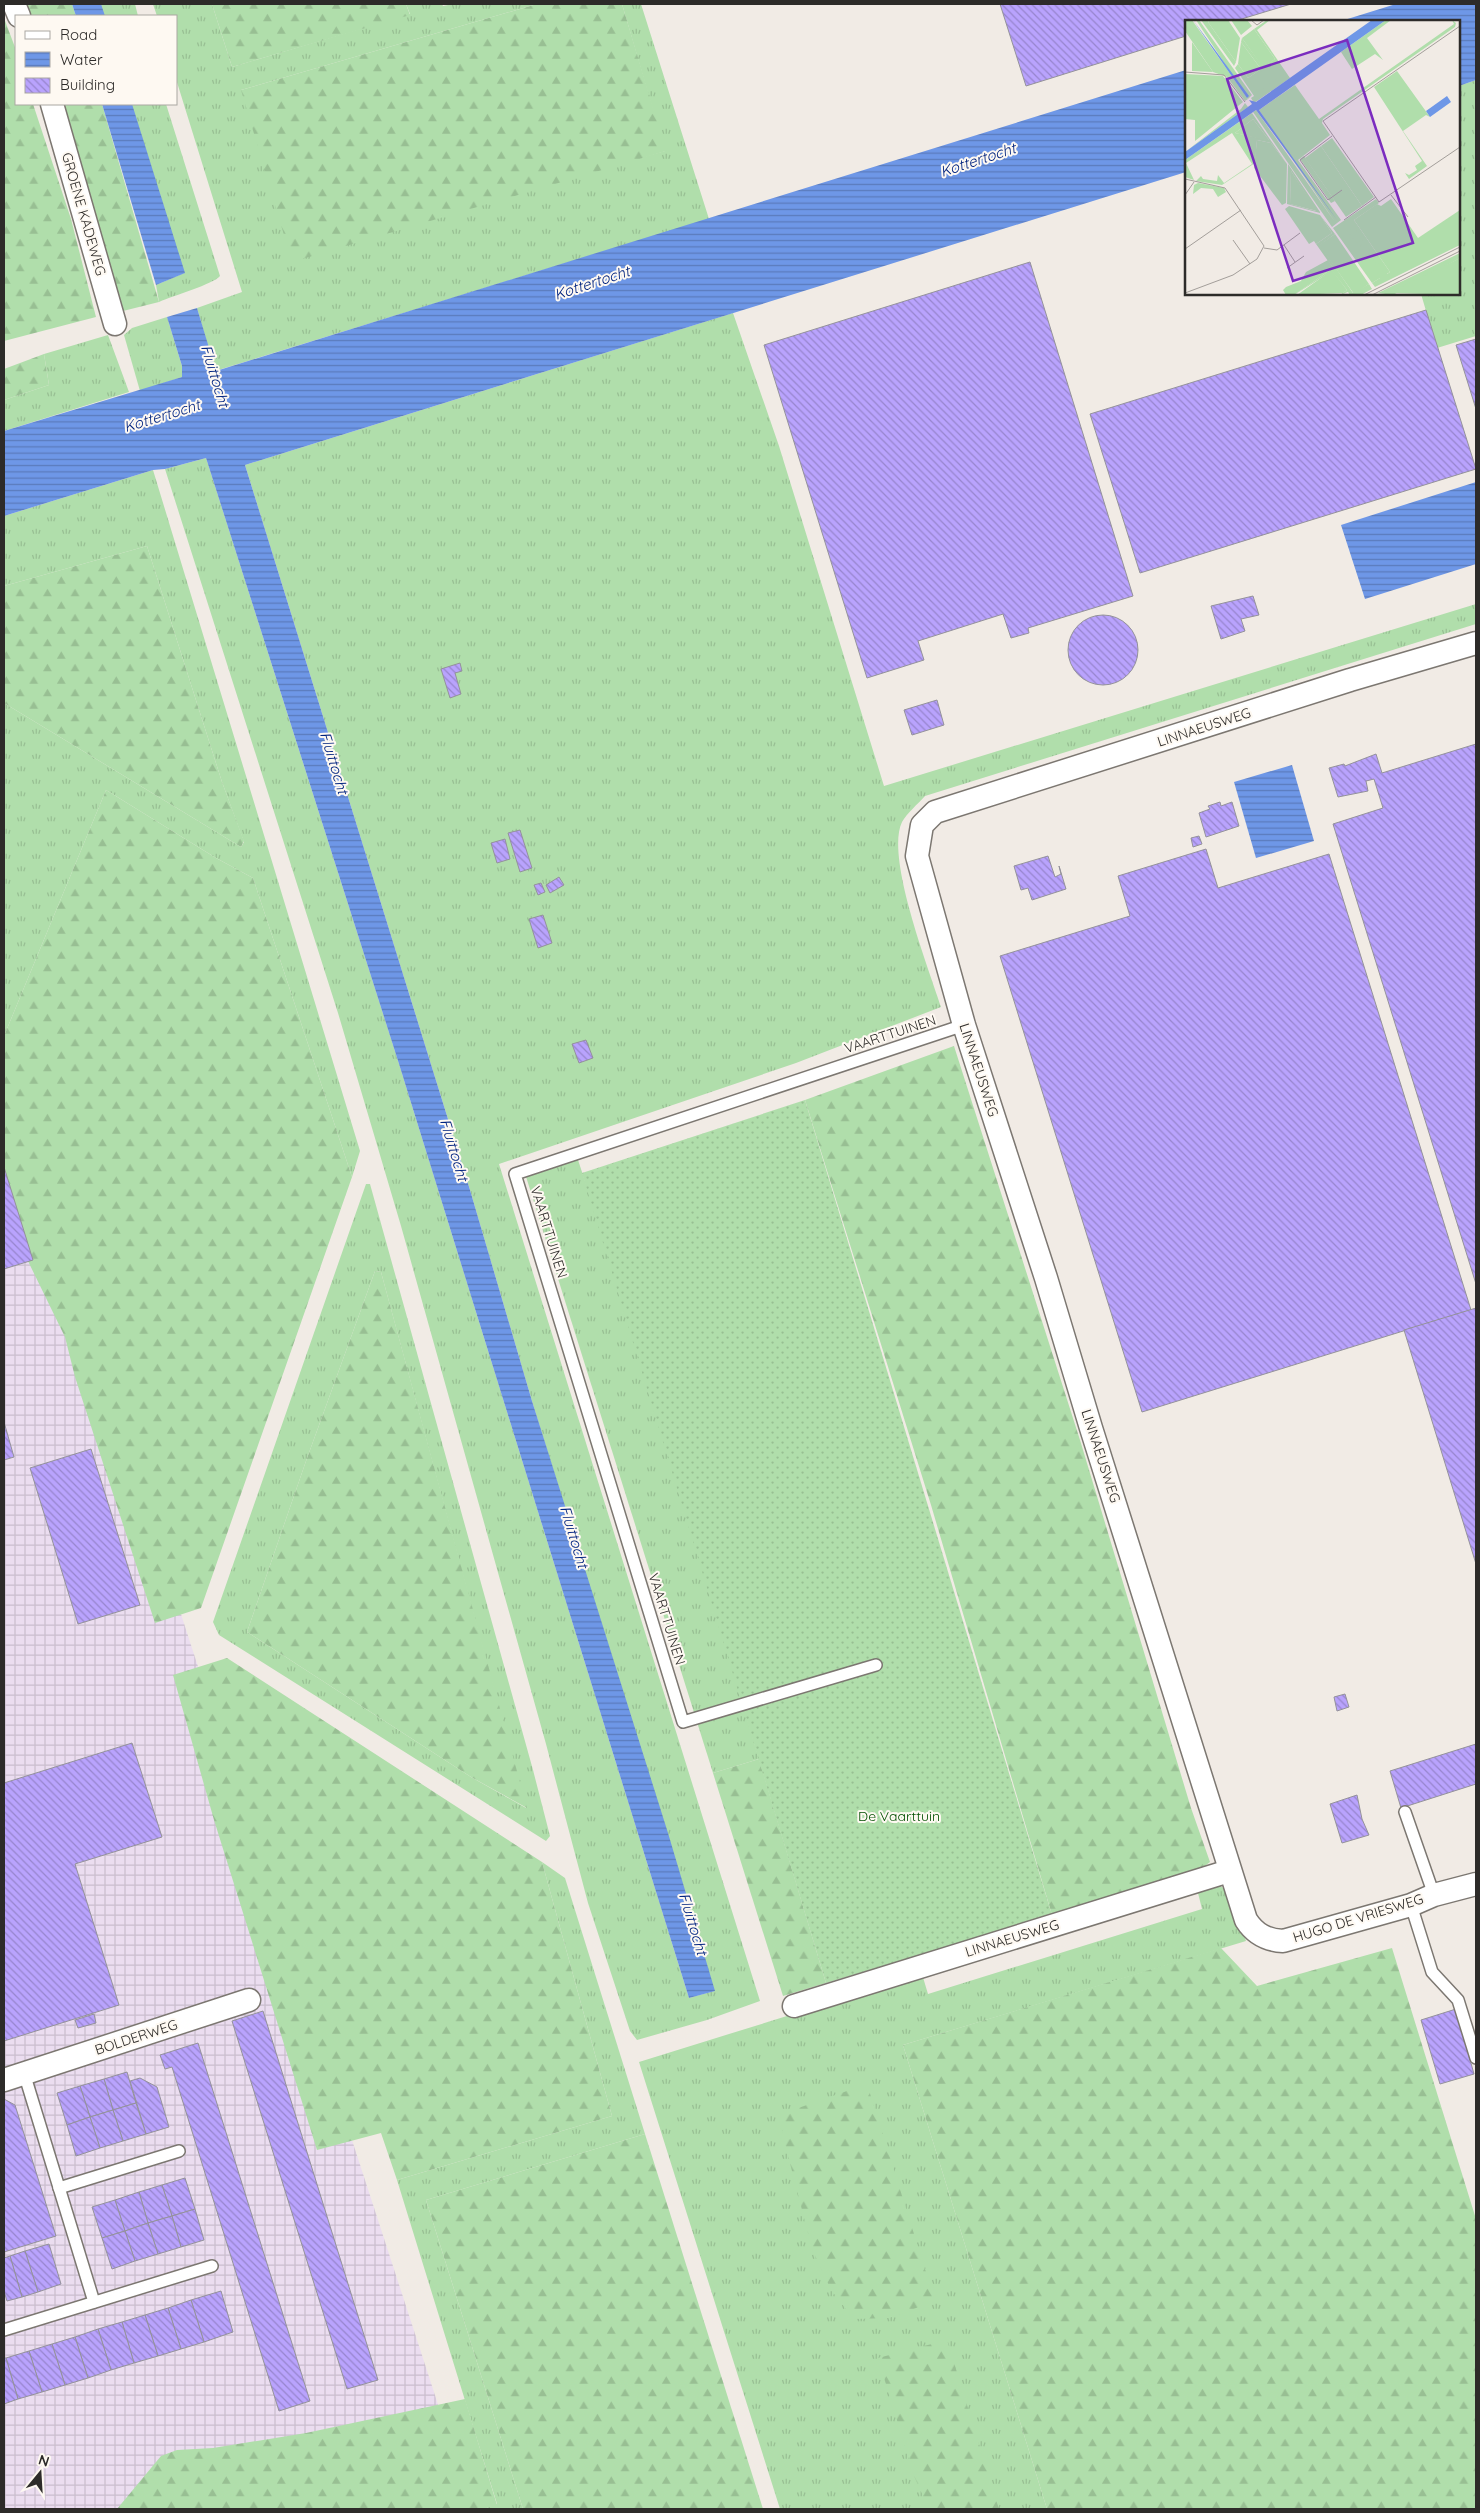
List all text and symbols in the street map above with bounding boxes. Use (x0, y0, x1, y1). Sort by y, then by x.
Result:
legend (15, 15, 178, 105)
inset map (1185, 20, 1460, 295)
text: Road (60, 25, 97, 44)
text: Water (60, 50, 103, 69)
text: Building (60, 75, 115, 94)
water label: Kottertocht (937, 138, 1020, 181)
street label: GROENE KADEWEG (58, 150, 110, 278)
water label: Kottertocht (551, 261, 634, 304)
water label: Fluittocht (197, 342, 234, 411)
water label: Kottertocht (121, 394, 204, 436)
street label: LINNAEUSWEG (1155, 703, 1253, 751)
water label: Fluittocht (316, 729, 353, 798)
street label: VAARTTUINEN (842, 1011, 938, 1057)
street label: LINNAEUSWEG (955, 1021, 1003, 1119)
water label: Fluittocht (436, 1116, 473, 1185)
street label: VAARTTUINEN (526, 1184, 572, 1280)
street label: LINNAEUSWEG (1077, 1407, 1125, 1505)
water label: Fluittocht (556, 1503, 593, 1572)
street label: VAARTTUINEN (644, 1571, 690, 1667)
park label: De Vaarttuin (858, 1807, 940, 1825)
water label: Fluittocht (675, 1890, 712, 1959)
street label: HUGO DE VRIESWEG (1291, 1890, 1425, 1946)
street label: LINNAEUSWEG (963, 1915, 1061, 1961)
street label: BOLDERWEG (92, 2015, 180, 2059)
north arrow (15, 2448, 65, 2498)
text: N (36, 2450, 52, 2471)

